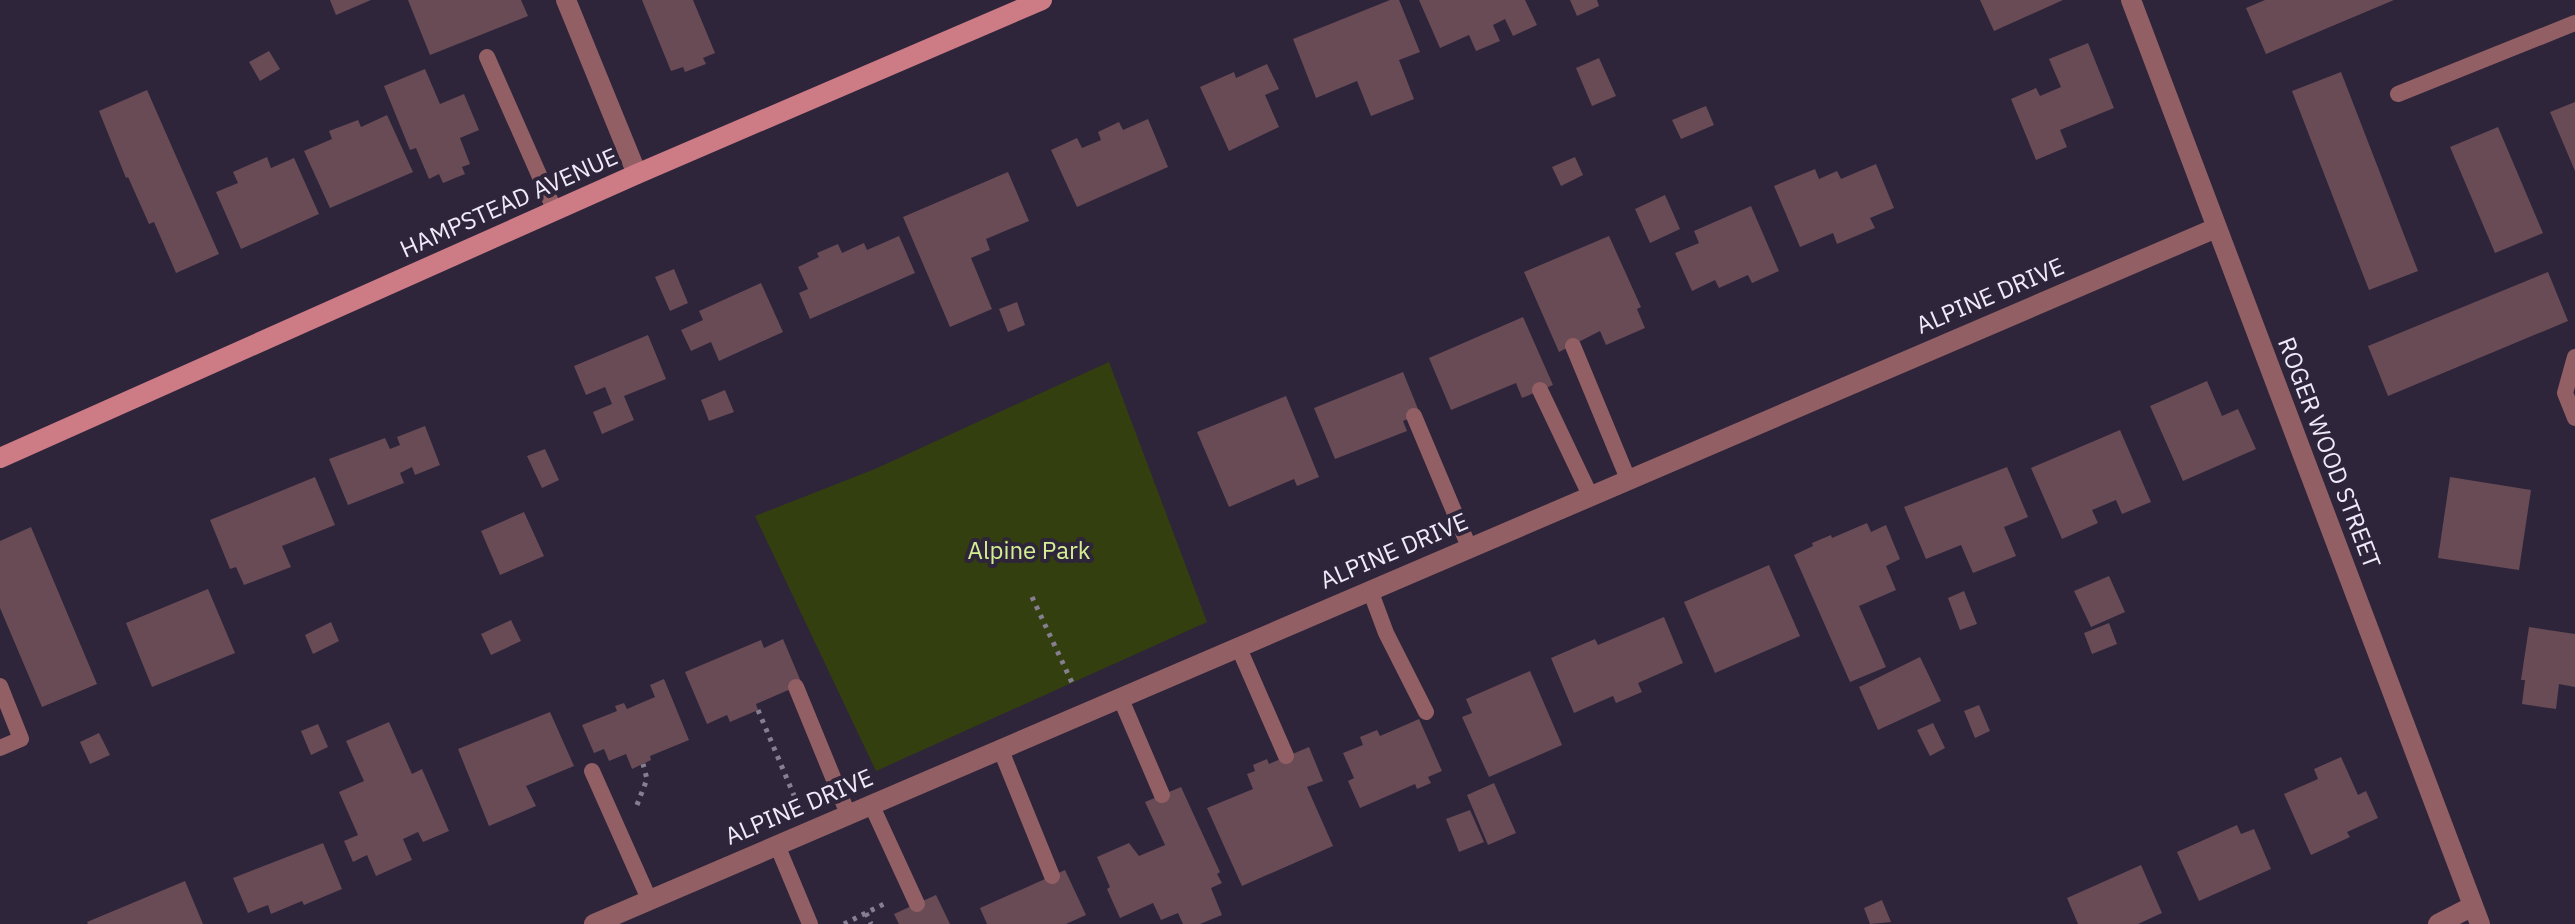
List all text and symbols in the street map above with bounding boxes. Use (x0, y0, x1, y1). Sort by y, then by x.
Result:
street label: HAMPSTEAD AVENUE (395, 140, 623, 265)
street label: ALPINE DRIVE (1911, 250, 2069, 341)
street label: ROGER WOOD STREET (2271, 332, 2389, 573)
street label: ALPINE DRIVE (1315, 505, 1473, 596)
park label: Alpine Park (968, 534, 1091, 566)
street label: ALPINE DRIVE (720, 761, 878, 852)

